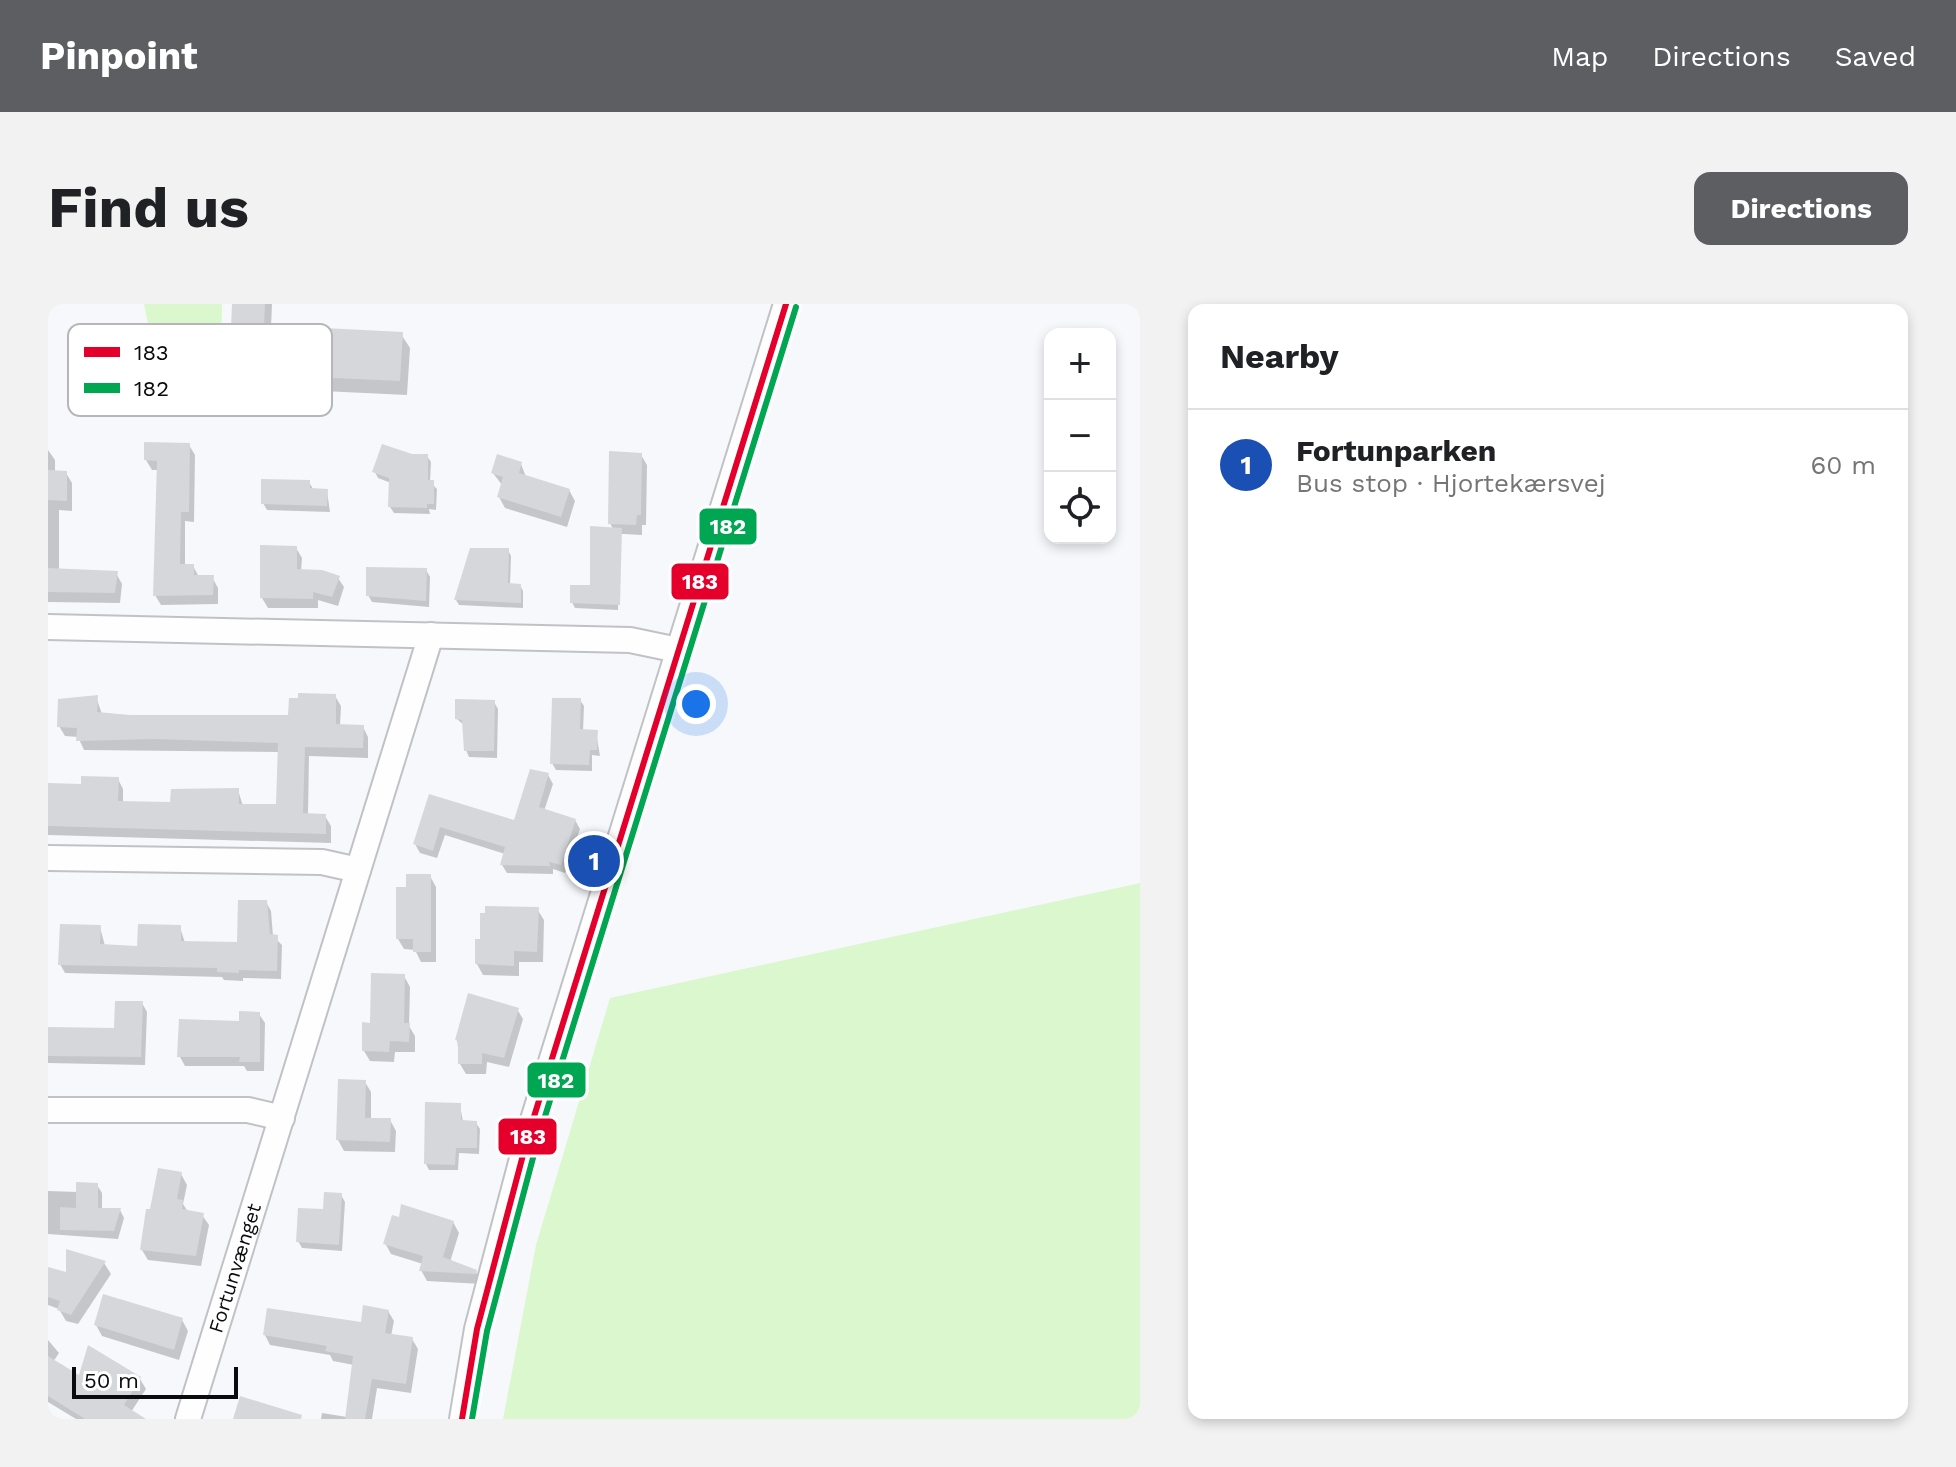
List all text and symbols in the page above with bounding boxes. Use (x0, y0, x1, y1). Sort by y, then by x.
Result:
text: Pinpoint (40, 34, 198, 78)
text: Map (1551, 40, 1608, 73)
text: Directions (1652, 40, 1791, 73)
text: Saved (1835, 40, 1916, 73)
button: Directions (1694, 172, 1908, 245)
text: Find us (48, 175, 249, 241)
legend (68, 324, 332, 416)
map controls (1044, 328, 1116, 544)
button: + (1044, 328, 1116, 400)
text: Nearby (1220, 336, 1339, 376)
text: 183 (134, 340, 169, 365)
text: 182 (134, 376, 169, 401)
button: − (1044, 400, 1116, 472)
text: Fortunparken (1296, 433, 1496, 468)
text: 1 (1240, 450, 1252, 480)
text: 60 m (1810, 450, 1876, 480)
text: Bus stop · Hjortekærsvej (1296, 468, 1606, 498)
button: locate (1044, 472, 1116, 544)
line badge: 182 (698, 507, 758, 546)
text: 182 (710, 514, 746, 539)
line badge: 183 (670, 562, 730, 601)
text: 183 (682, 569, 718, 594)
your location (676, 684, 716, 724)
pin: 1 (568, 831, 620, 891)
line badge: 182 (526, 1061, 587, 1099)
text: 182 (538, 1068, 574, 1093)
line badge: 183 (497, 1117, 558, 1156)
text: 183 (510, 1124, 546, 1149)
street label: Fortunvænget (203, 1200, 266, 1336)
scale bar (72, 1363, 238, 1399)
text: 50 m (84, 1368, 139, 1393)

